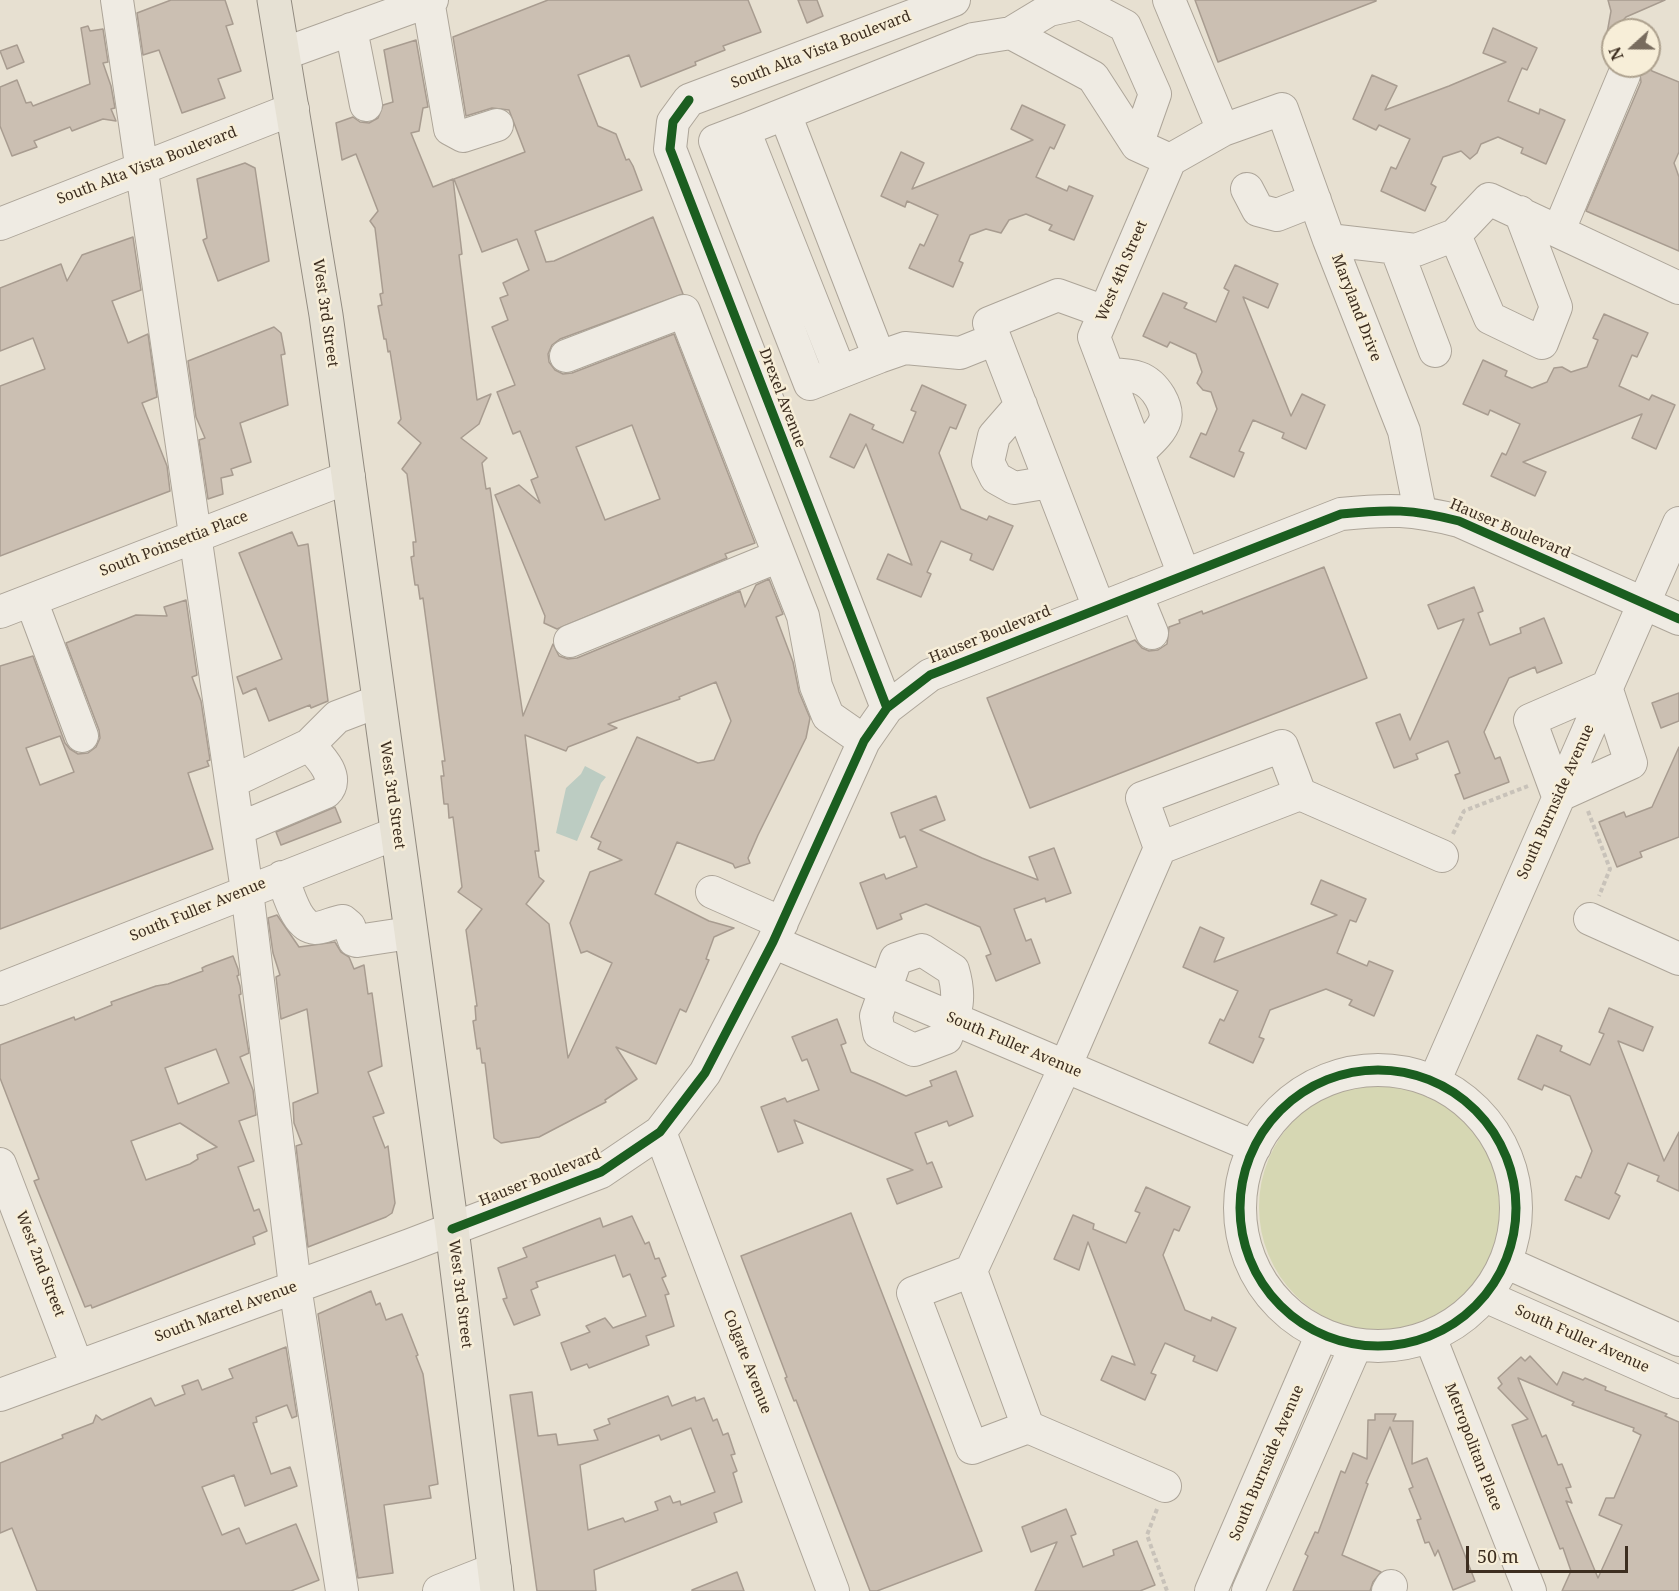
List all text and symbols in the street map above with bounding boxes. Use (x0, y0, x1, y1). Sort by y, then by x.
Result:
street label: South Alta Vista Boulevard (728, 7, 914, 93)
north arrow (1601, 18, 1661, 78)
text: N (1604, 44, 1629, 64)
street label: South Alta Vista Boulevard (54, 123, 240, 209)
street label: West 4th Street (1093, 218, 1151, 324)
street label: Maryland Drive (1327, 252, 1385, 364)
street label: West 3rd Street (308, 258, 342, 368)
street label: Drexel Avenue (755, 346, 809, 450)
street label: Hauser Boulevard (1447, 495, 1573, 563)
street label: South Poinsettia Place (97, 507, 251, 581)
street label: Hauser Boulevard (927, 602, 1053, 668)
street label: South Burnside Avenue (1514, 722, 1598, 882)
street label: West 3rd Street (375, 740, 409, 850)
street label: South Fuller Avenue (127, 874, 269, 946)
street label: South Fuller Avenue (944, 1008, 1084, 1082)
street label: Hauser Boulevard (477, 1145, 603, 1211)
street label: West 2nd Street (12, 1209, 68, 1319)
street label: West 3rd Street (444, 1239, 476, 1349)
street label: South Martel Avenue (152, 1278, 300, 1346)
street label: South Fuller Avenue (1512, 1301, 1652, 1377)
street label: Colgate Avenue (719, 1308, 775, 1416)
street label: Metropolitan Place (1440, 1381, 1506, 1513)
street label: South Burnside Avenue (1226, 1382, 1308, 1544)
scale bar (1469, 1534, 1631, 1572)
text: 50 m (1477, 1544, 1519, 1568)

